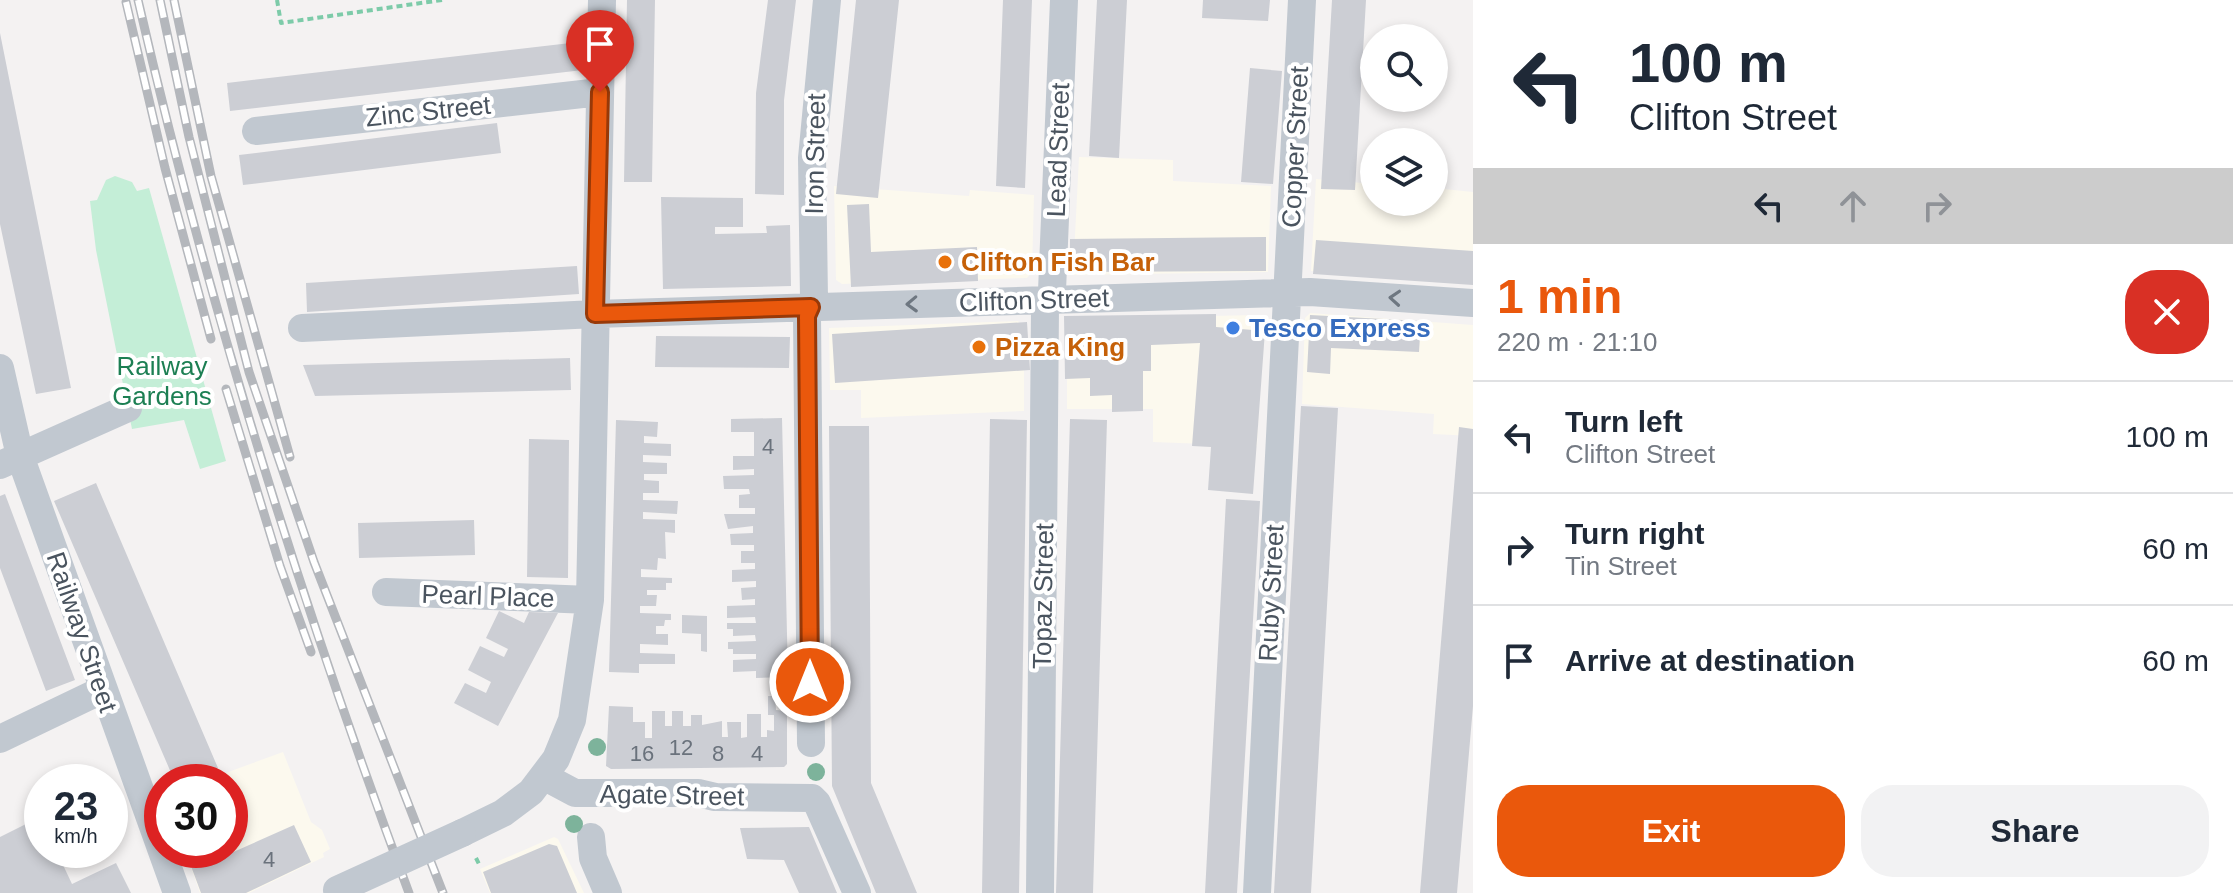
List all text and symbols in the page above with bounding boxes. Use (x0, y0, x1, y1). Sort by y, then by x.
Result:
pin (566, 10, 634, 92)
icon: arrive (578, 22, 622, 66)
map controls (1360, 24, 1448, 216)
button: search (1360, 24, 1448, 112)
text: 100 m (1629, 31, 1788, 94)
icon: left (1497, 32, 1601, 136)
street label: Copper Street (1276, 65, 1314, 229)
street label: Lead Street (1041, 82, 1075, 218)
street label: Zinc Street (364, 89, 493, 132)
street label: Iron Street (799, 92, 831, 215)
text: Clifton Street (1629, 97, 1837, 138)
button: layers (1360, 128, 1448, 216)
icon: left (1747, 184, 1791, 228)
icon: ahead (1831, 184, 1875, 228)
icon: right (1915, 184, 1959, 228)
place label: Clifton Fish Bar (961, 247, 1155, 277)
marker: Clifton Fish Bar (936, 253, 954, 271)
text: 1 min (1497, 270, 1622, 323)
button: close (2125, 270, 2209, 354)
street label: Clifton Street (958, 282, 1110, 318)
one-way arrow (1388, 290, 1401, 307)
one-way arrow (905, 295, 918, 312)
place label: Tesco Express (1249, 313, 1431, 343)
marker: Tesco Express (1224, 319, 1242, 337)
text: 220 m · 21:10 (1497, 327, 1657, 357)
place label: Pizza King (995, 332, 1125, 362)
marker: Pizza King (970, 338, 988, 356)
park label: Railway Gardens (112, 351, 212, 411)
text: Turn left (1565, 405, 1683, 438)
icon: left (1497, 415, 1541, 459)
text: 100 m (2126, 420, 2209, 453)
house number: 4 (762, 434, 774, 459)
text: Clifton Street (1565, 439, 1715, 469)
text: Turn right (1565, 517, 1704, 550)
street label: Topaz Street (1027, 522, 1059, 669)
street label: Ruby Street (1252, 523, 1290, 662)
icon: right (1497, 527, 1541, 571)
text: 60 m (2142, 532, 2209, 565)
street label: Railway Street (41, 548, 124, 717)
text: Tin Street (1565, 551, 1677, 581)
street label: Pearl Place (421, 579, 555, 613)
icon: arrive (1497, 639, 1541, 683)
position arrow (768, 640, 852, 724)
text: Arrive at destination (1565, 644, 1855, 677)
text: 60 m (2142, 644, 2209, 677)
house number: 12 (669, 735, 693, 760)
house number: 16 (630, 741, 654, 766)
house number: 8 (712, 741, 724, 766)
house number: 4 (751, 741, 763, 766)
speed limit sign: 30 (144, 764, 248, 868)
street label: Agate Street (599, 779, 745, 811)
text: 23 (54, 784, 98, 828)
button: Exit (1497, 785, 1845, 877)
button: Share (1861, 785, 2209, 877)
text: km/h (54, 825, 98, 847)
house number: 4 (263, 847, 275, 872)

